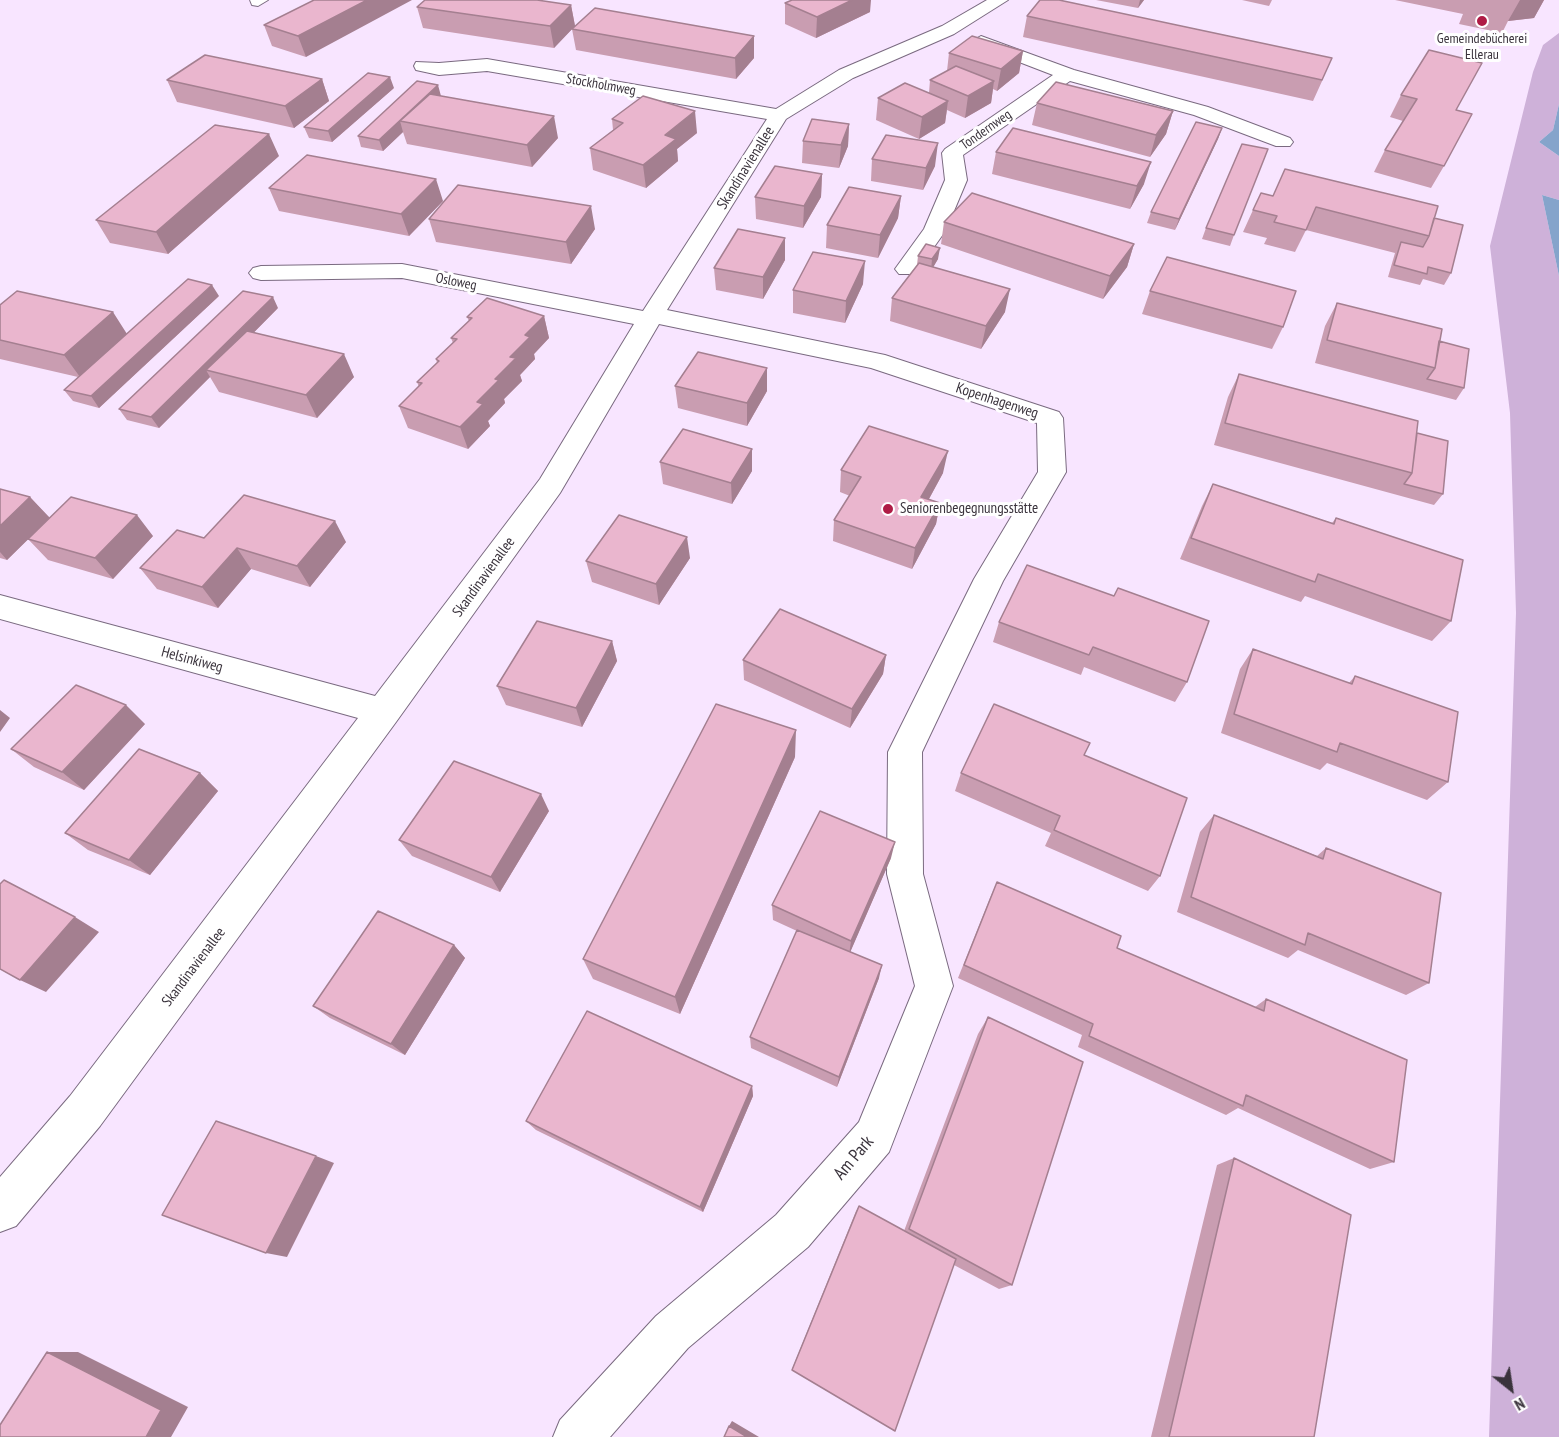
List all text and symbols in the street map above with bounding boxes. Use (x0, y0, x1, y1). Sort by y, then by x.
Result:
marker: Gemeindebücherei Ellerau (1475, 14, 1489, 28)
place label: Gemeindebücherei Ellerau (1437, 31, 1527, 63)
street label: Stockholmweg (565, 71, 637, 99)
street label: Tondernweg (957, 106, 1015, 154)
street label: Skandinavienallee (713, 123, 779, 213)
street label: Osloweg (434, 270, 478, 294)
street label: Kopenhagenweg (953, 379, 1041, 423)
place label: Seniorenbegegnungsstätte (900, 500, 1038, 518)
marker: Seniorenbegegnungsstätte (881, 502, 895, 516)
street label: Skandinavienallee (449, 534, 519, 620)
street label: Helsinkiweg (159, 643, 225, 677)
street label: Skandinavienallee (158, 924, 230, 1010)
street label: Am Park (829, 1132, 879, 1184)
north arrow (1481, 1359, 1541, 1419)
text: N (1511, 1394, 1529, 1415)

